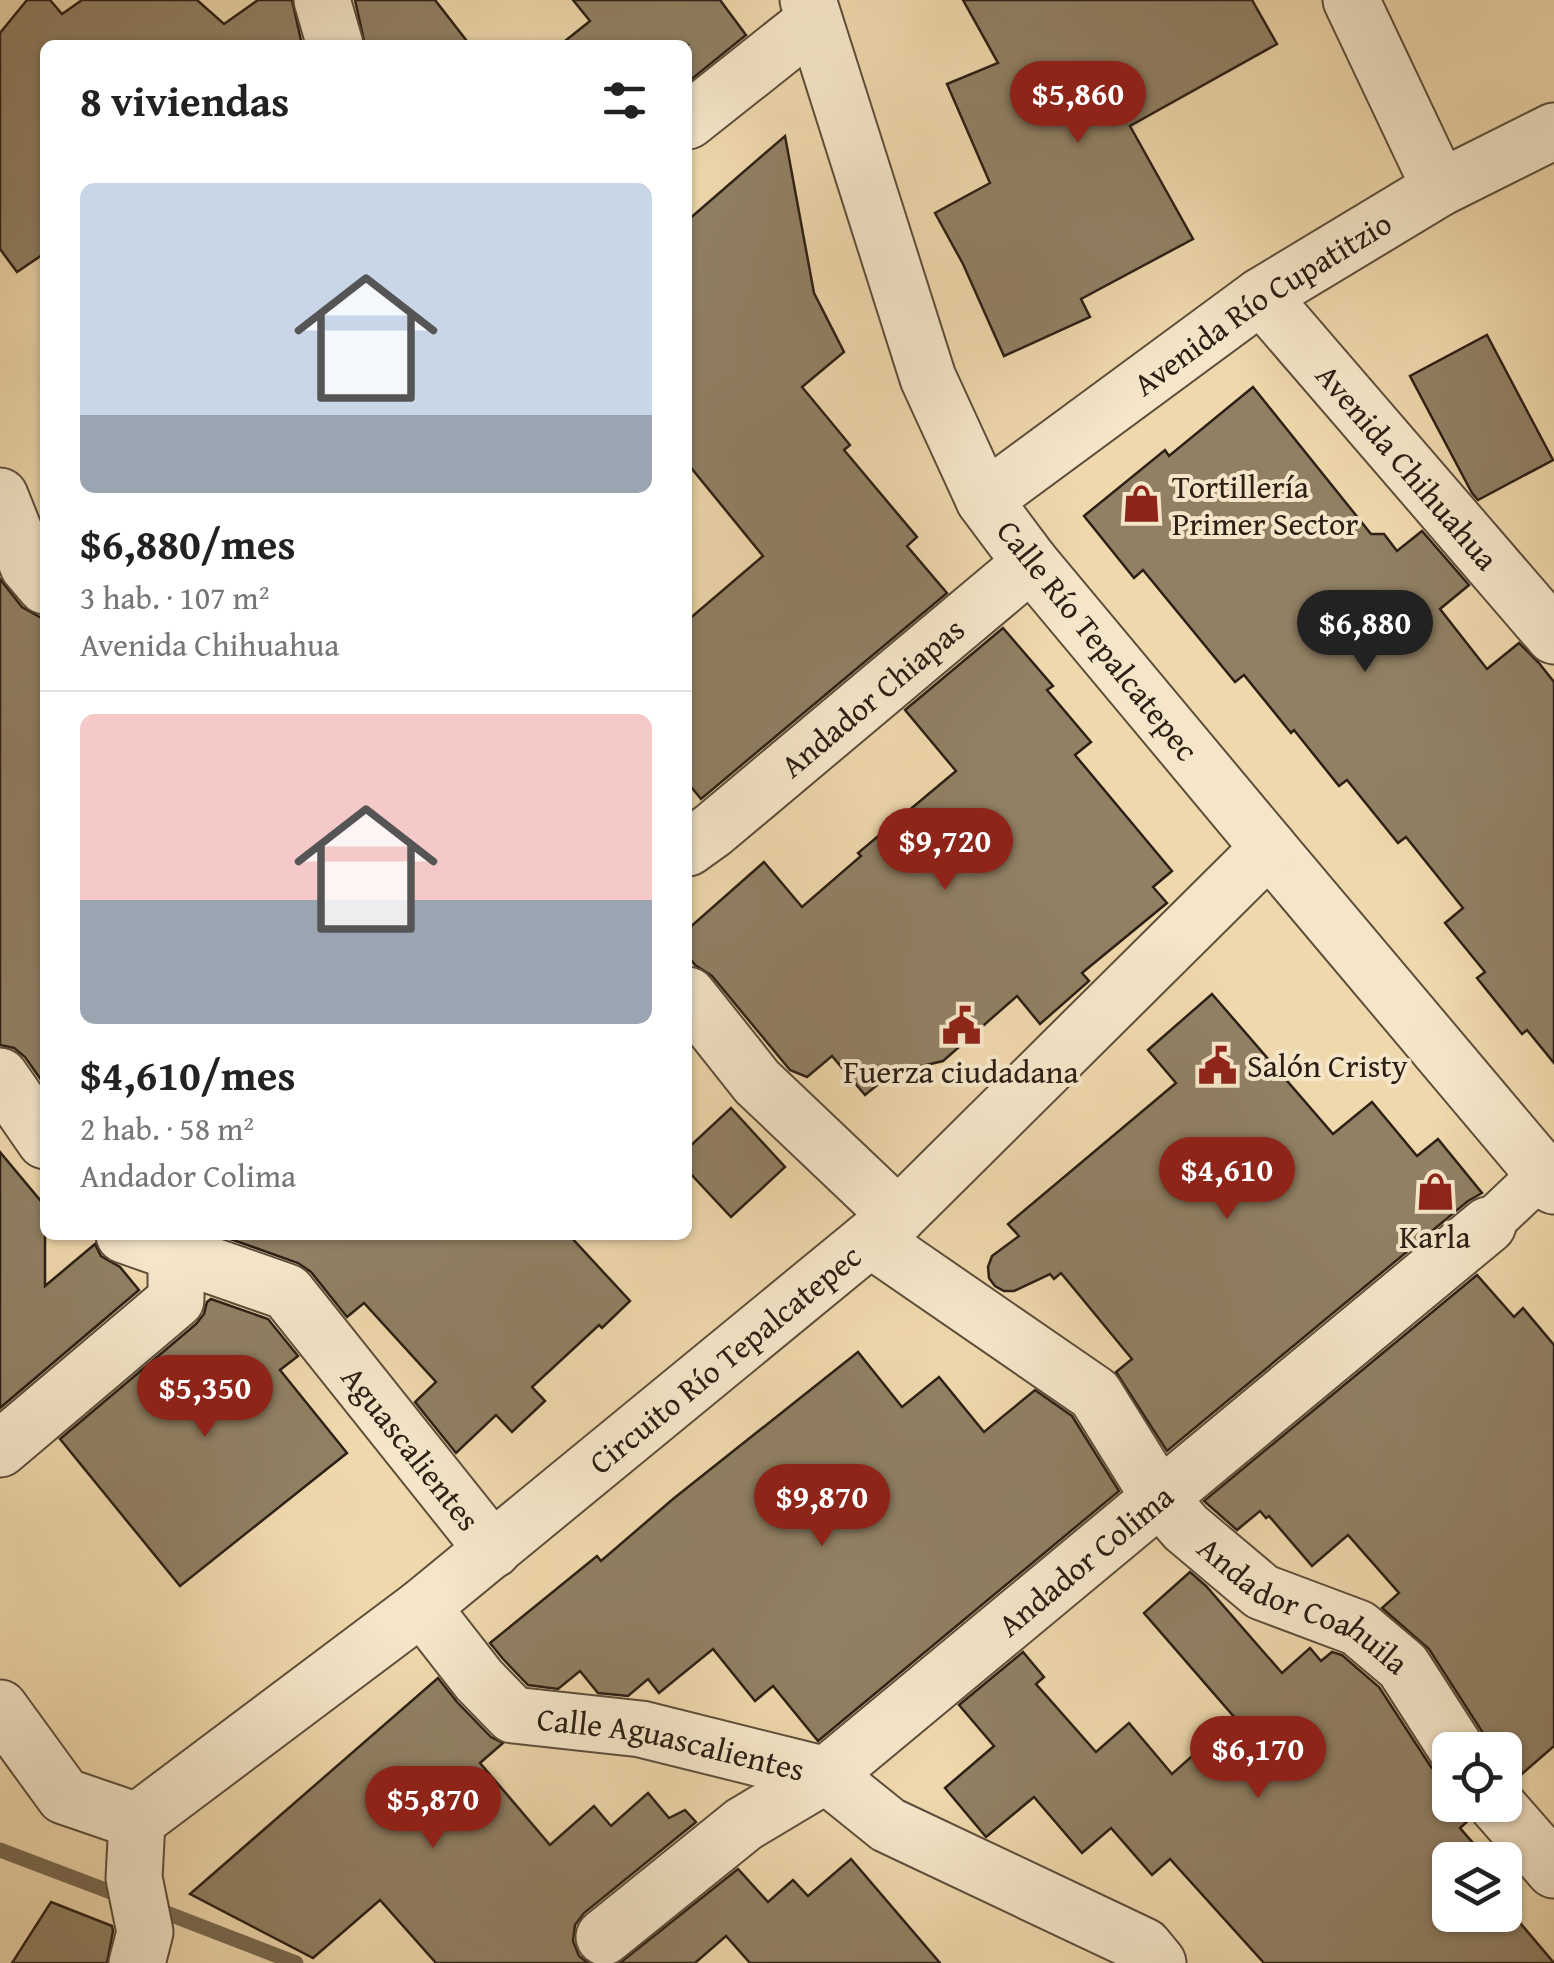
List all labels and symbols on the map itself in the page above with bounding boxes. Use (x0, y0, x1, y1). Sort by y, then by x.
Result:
pin: $5,860 (997, 61, 1159, 146)
street label: Avenida Río Cupatitzio (1123, 199, 1400, 407)
street label: Avenida Chihuahua (1305, 353, 1510, 580)
place label: Tortillería Primer Sector (1172, 463, 1358, 547)
shop icon: Tortillería Primer Sector (1121, 483, 1163, 525)
street label: Calle Río Tepalcatepec (986, 509, 1210, 771)
pin: $6,880 (1284, 590, 1446, 675)
street label: Andador Chiapas (769, 606, 974, 788)
pin: $9,720 (864, 808, 1026, 893)
public building icon: Fuerza ciudadana (940, 1005, 982, 1047)
place label: Salón Cristy (1247, 1042, 1408, 1089)
public building icon: Salón Cristy (1196, 1044, 1238, 1086)
place label: Fuerza ciudadana (843, 1048, 1079, 1095)
pin: $4,610 (1146, 1137, 1308, 1222)
shop icon: Karla (1414, 1170, 1456, 1212)
place label: Karla (1399, 1213, 1471, 1260)
street label: Circuito Río Tepalcatepec (578, 1232, 871, 1485)
pin: $5,350 (124, 1355, 286, 1440)
street label: Aguascalientes (331, 1355, 492, 1540)
pin: $9,870 (741, 1464, 903, 1549)
street label: Andador Colima (987, 1473, 1183, 1647)
street label: Andador Coahuila (1188, 1524, 1420, 1685)
street label: Calle Aguascalientes (535, 1694, 810, 1792)
pin: $6,170 (1177, 1716, 1339, 1801)
pin: $5,870 (352, 1766, 514, 1851)

